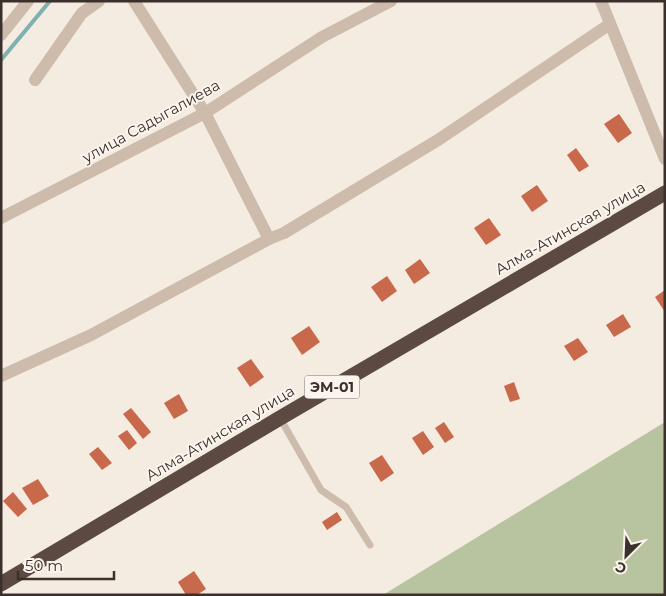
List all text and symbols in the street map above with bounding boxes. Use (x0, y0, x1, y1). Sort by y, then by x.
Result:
street label: улица Садыгалиева (78, 75, 223, 167)
street label: Алма-Атинская улица (491, 177, 649, 279)
road number: ЭМ-01 (304, 376, 360, 398)
street label: Алма-Атинская улица (142, 381, 298, 485)
north arrow (601, 531, 651, 581)
scale bar (18, 548, 114, 580)
text: 50 m (25, 556, 63, 575)
text: С (612, 558, 629, 578)

